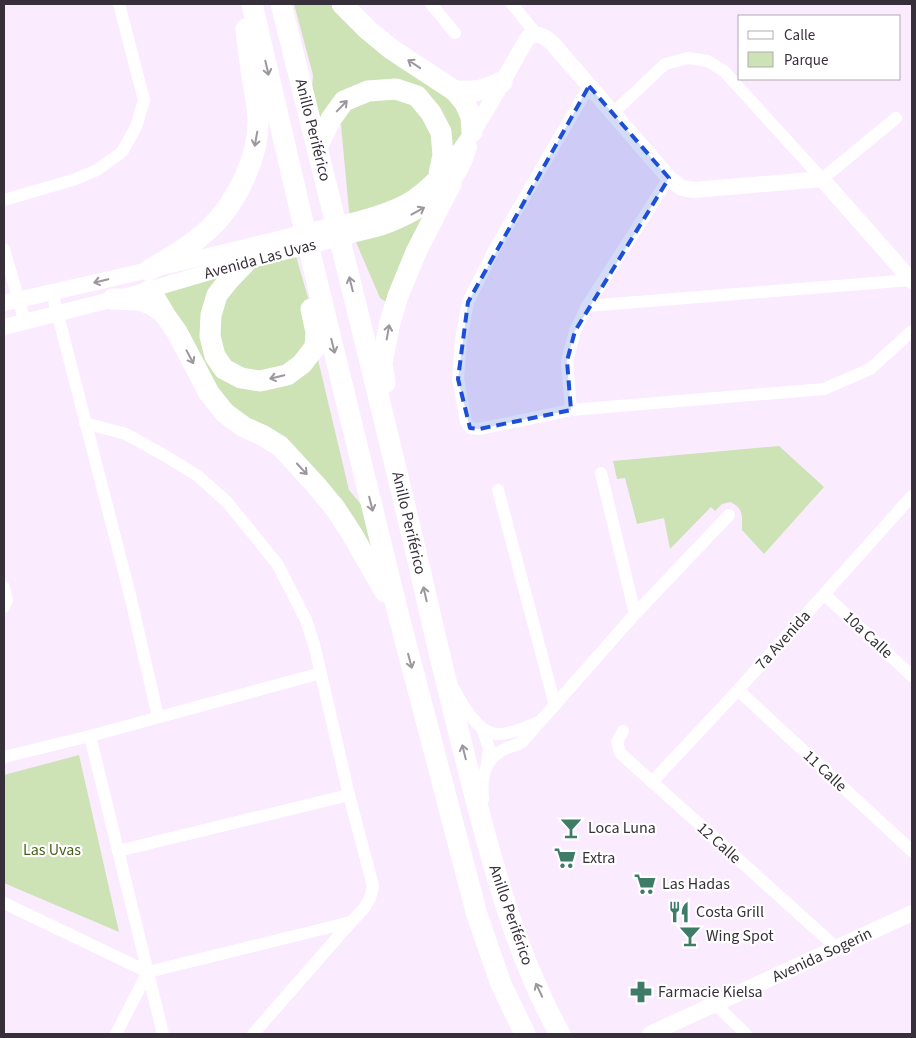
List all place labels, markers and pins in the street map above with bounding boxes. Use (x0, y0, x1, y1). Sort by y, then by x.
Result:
bar icon: Loca Luna (558, 815, 584, 841)
place label: Loca Luna (588, 817, 656, 839)
supermarket icon: Extra (552, 845, 578, 871)
place label: Extra (582, 847, 615, 869)
supermarket icon: Las Hadas (632, 871, 658, 897)
place label: Las Hadas (662, 873, 730, 895)
restaurant icon: Costa Grill (666, 899, 692, 925)
place label: Costa Grill (696, 901, 764, 923)
bar icon: Wing Spot (677, 923, 703, 949)
place label: Wing Spot (706, 925, 774, 947)
pharmacy icon: Farmacie Kielsa (628, 979, 654, 1005)
place label: Farmacie Kielsa (658, 981, 763, 1003)

